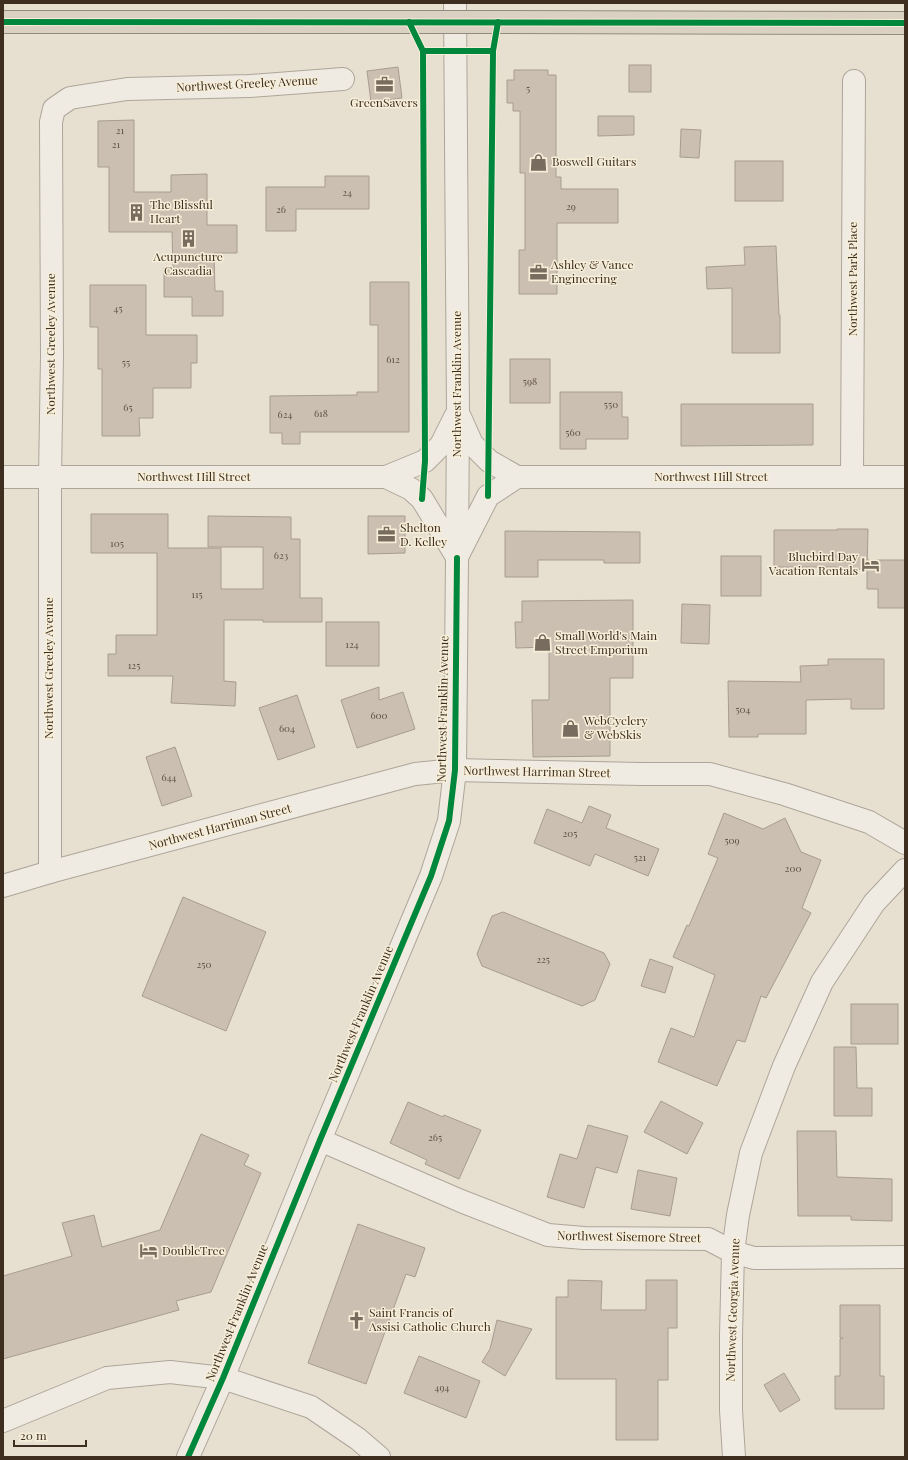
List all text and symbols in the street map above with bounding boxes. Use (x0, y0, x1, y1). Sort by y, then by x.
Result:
street label: Northwest Greeley Avenue (176, 71, 318, 95)
office icon: GreenSavers (374, 74, 394, 94)
house number: 5 (526, 81, 530, 95)
place label: GreenSavers (350, 94, 418, 110)
house number: 21 (116, 123, 125, 137)
house number: 21 (112, 137, 121, 151)
shop icon: Boswell Guitars (529, 152, 549, 172)
place label: Boswell Guitars (552, 153, 636, 169)
house number: 24 (342, 185, 352, 199)
place label: The Blissful Heart (150, 196, 213, 226)
house number: 29 (566, 199, 576, 213)
building icon: The Blissful Heart (127, 202, 147, 222)
house number: 26 (276, 202, 286, 216)
street label: Northwest Park Place (844, 222, 860, 336)
building icon: Acupuncture Cascadia (178, 228, 198, 248)
place label: Acupuncture Cascadia (152, 248, 223, 278)
place label: Ashley & Vance Engineering (550, 256, 633, 286)
office icon: Ashley & Vance Engineering (528, 262, 548, 282)
street label: Northwest Greeley Avenue (42, 273, 58, 415)
house number: 45 (113, 301, 123, 315)
street label: Northwest Franklin Avenue (448, 311, 464, 457)
house number: 612 (386, 352, 400, 366)
house number: 55 (122, 355, 130, 369)
house number: 598 (523, 374, 537, 388)
house number: 550 (604, 397, 618, 411)
house number: 65 (123, 400, 133, 414)
house number: 618 (314, 406, 328, 420)
house number: 624 (278, 407, 293, 421)
house number: 560 (565, 425, 581, 439)
street label: Northwest Hill Street (137, 468, 252, 484)
street label: Northwest Hill Street (654, 468, 769, 484)
place label: Shelton D. Kelley (400, 519, 447, 549)
office icon: Shelton D. Kelley (377, 525, 397, 545)
house number: 105 (110, 536, 124, 550)
house number: 623 (274, 548, 289, 562)
place label: Bluebird Day Vacation Rentals (768, 548, 858, 578)
hotel icon: Bluebird Day Vacation Rentals (861, 554, 881, 574)
house number: 115 (191, 587, 203, 601)
street label: Northwest Greeley Avenue (40, 597, 56, 739)
place label: Small World's Main Street Emporium (555, 627, 657, 657)
shop icon: Small World's Main Street Emporium (532, 633, 552, 653)
street label: Northwest Franklin Avenue (433, 635, 451, 783)
house number: 124 (345, 637, 359, 651)
house number: 125 (128, 658, 140, 672)
house number: 504 (735, 702, 751, 716)
house number: 600 (370, 708, 388, 722)
place label: WebCyclery & WebSkis (583, 712, 648, 742)
shop icon: WebCyclery & WebSkis (561, 718, 581, 738)
house number: 604 (279, 721, 295, 735)
street label: Northwest Harriman Street (463, 762, 611, 780)
house number: 644 (161, 770, 177, 784)
street label: Northwest Harriman Street (147, 799, 294, 853)
house number: 205 (563, 826, 577, 840)
house number: 509 (724, 833, 740, 847)
house number: 521 (634, 850, 647, 864)
house number: 200 (785, 861, 801, 875)
street label: Northwest Franklin Avenue (324, 943, 396, 1084)
house number: 225 (536, 952, 550, 966)
house number: 250 (197, 957, 211, 971)
house number: 265 (428, 1130, 442, 1144)
street label: Northwest Sisemore Street (557, 1227, 702, 1245)
street label: Northwest Georgia Avenue (722, 1238, 742, 1382)
hotel icon: DoubleTree (139, 1241, 159, 1261)
place label: DoubleTree (162, 1242, 225, 1258)
street label: Northwest Franklin Avenue (201, 1242, 271, 1384)
place label: Saint Francis of Assisi Catholic Church (368, 1304, 491, 1334)
church icon: Saint Francis of Assisi Catholic Church (346, 1310, 366, 1330)
house number: 494 (435, 1380, 450, 1394)
scale bar (14, 1422, 86, 1448)
text: 20 m (20, 1427, 47, 1443)

